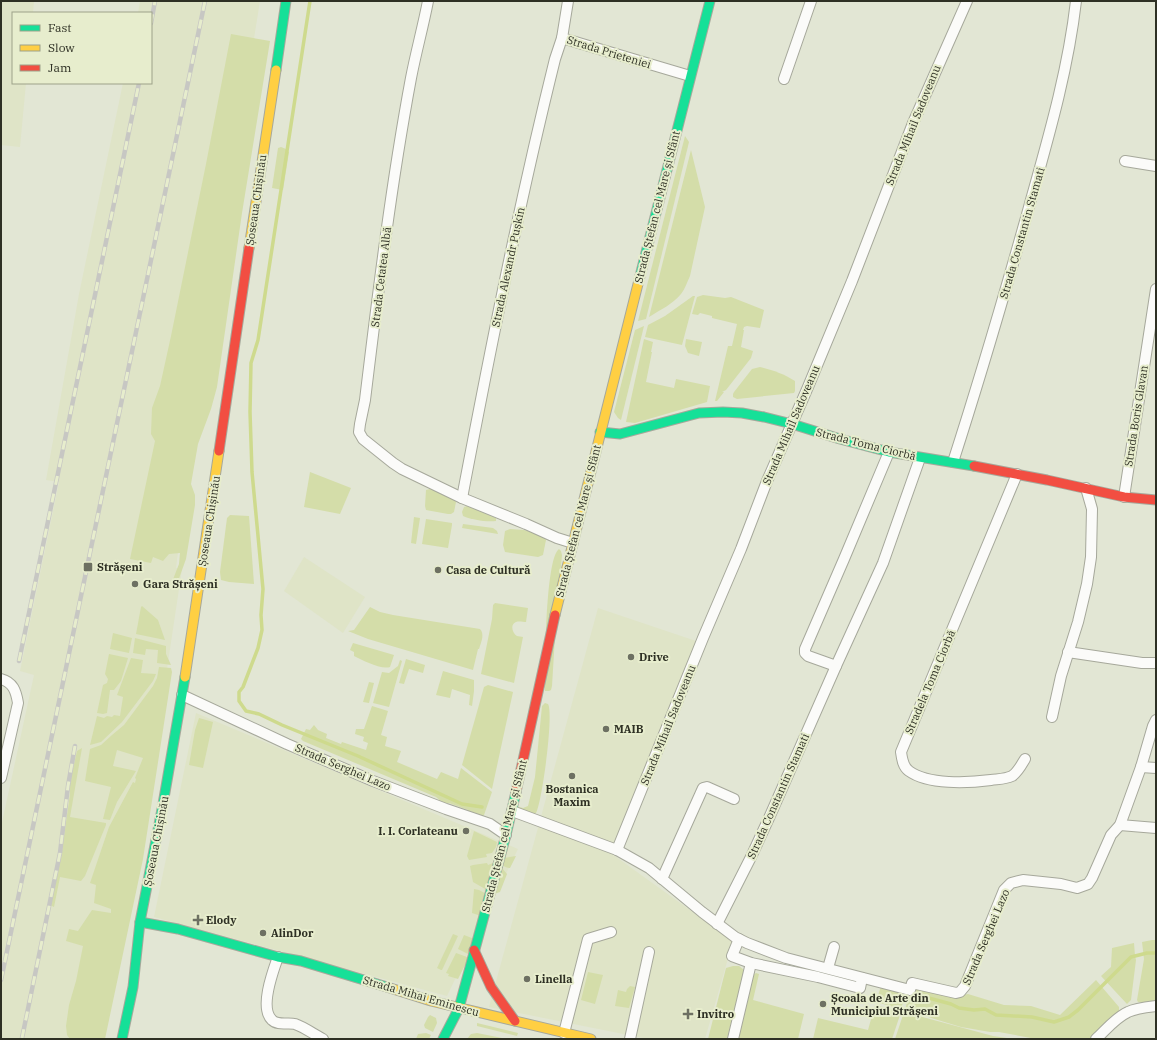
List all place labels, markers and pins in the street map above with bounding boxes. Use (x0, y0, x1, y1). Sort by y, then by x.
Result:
place label: Strășeni (97, 560, 143, 575)
marker: Strășeni (82, 561, 94, 573)
place label: Casa de Cultură (446, 563, 531, 577)
marker: Casa de Cultură (433, 565, 443, 575)
place label: Gara Strășeni (143, 577, 218, 592)
marker: Gara Strășeni (130, 579, 140, 589)
place label: Drive (639, 650, 669, 664)
marker: Drive (626, 652, 636, 662)
place label: MAIB (614, 722, 644, 736)
marker: MAIB (601, 724, 611, 734)
marker: Bostanica Maxim (567, 771, 577, 781)
place label: Bostanica Maxim (545, 782, 599, 809)
place label: I. I. Corlateanu (378, 824, 458, 838)
marker: I. I. Corlateanu (461, 826, 471, 836)
place label: Elody (206, 913, 237, 927)
marker: Elody (193, 915, 203, 925)
place label: AlinDor (271, 926, 314, 940)
marker: AlinDor (258, 928, 268, 938)
place label: Linella (535, 972, 572, 986)
marker: Linella (522, 974, 532, 984)
place label: Școala de Arte din Municipiul Strășeni (831, 991, 938, 1019)
marker: Școala de Arte din Municipiul Strășeni (818, 999, 828, 1009)
place label: Invitro (697, 1007, 734, 1021)
marker: Invitro (682, 1008, 694, 1020)

